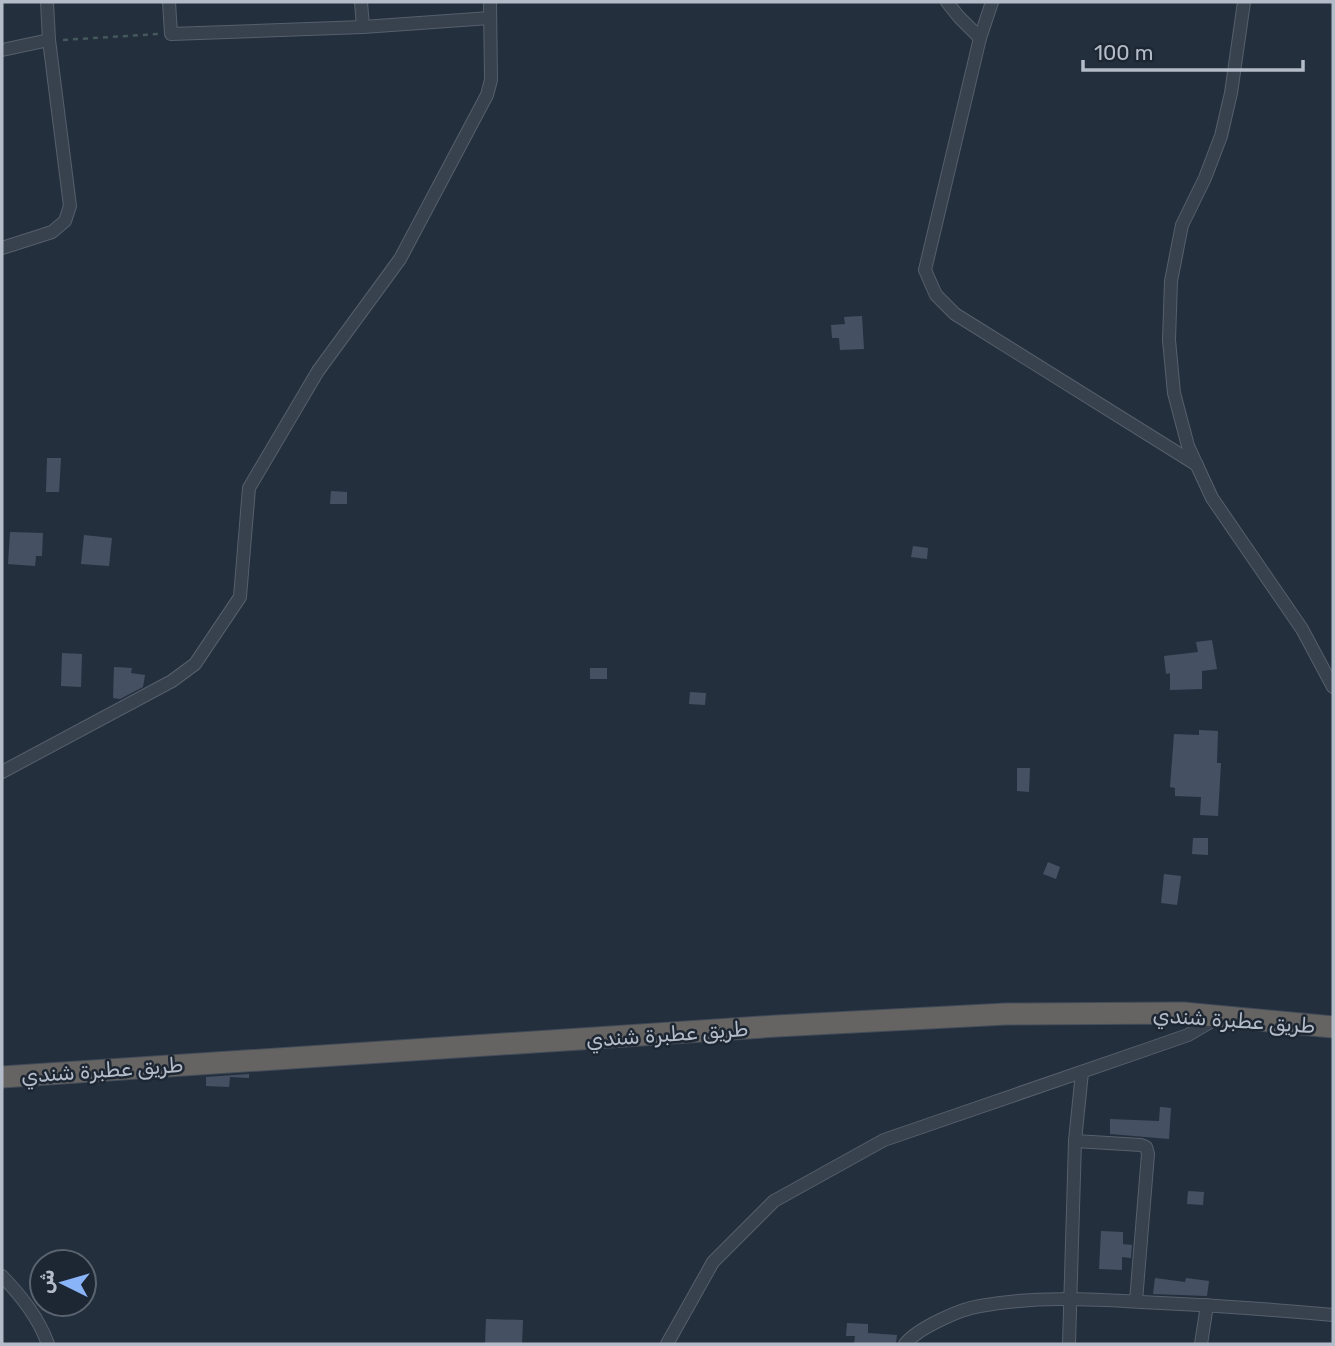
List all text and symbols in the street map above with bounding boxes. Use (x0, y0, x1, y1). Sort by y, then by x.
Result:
scale bar (1083, 28, 1304, 72)
text: 100 m (1094, 40, 1153, 65)
street label: طريق عطبرة شندي (1152, 1002, 1316, 1040)
street label: طريق عطبرة شندي (585, 1016, 749, 1054)
street label: طريق عطبرة شندي (20, 1052, 184, 1090)
north arrow (28, 1248, 98, 1318)
text: ش (34, 1269, 59, 1295)

